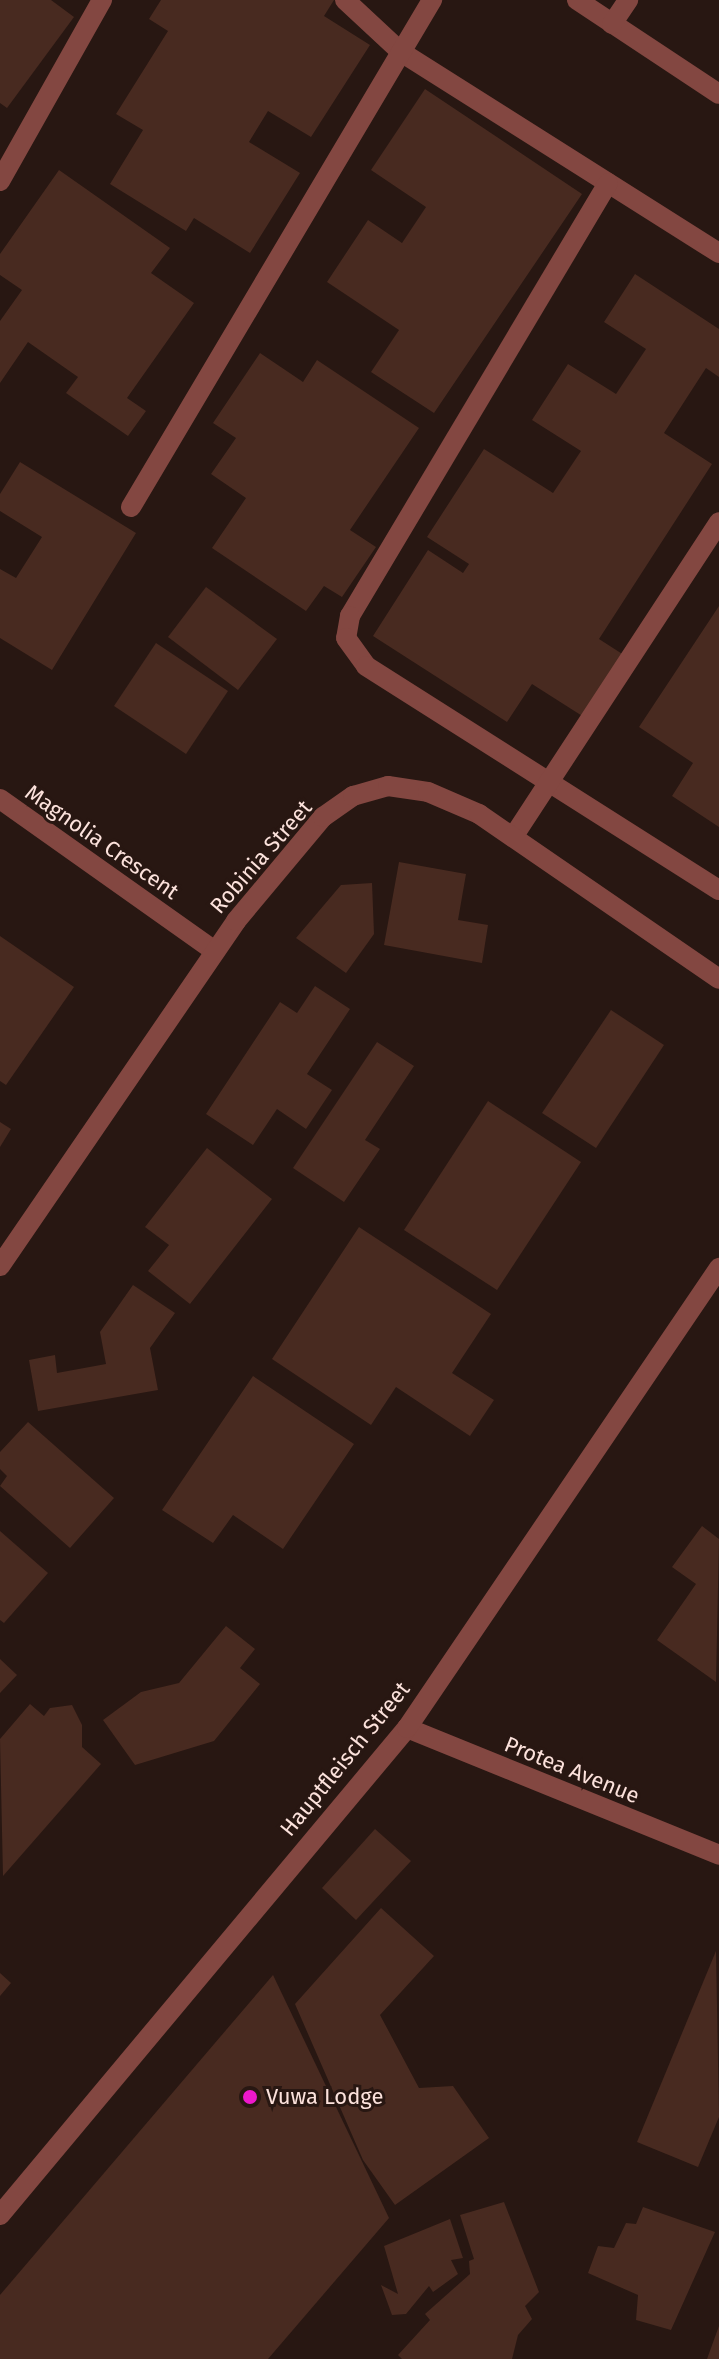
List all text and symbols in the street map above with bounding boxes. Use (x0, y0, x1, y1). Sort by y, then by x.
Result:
street label: Magnolia Crescent (20, 779, 184, 905)
street label: Robinia Street (205, 795, 317, 919)
street label: Hauptfleisch Street (275, 1676, 415, 1842)
street label: Protea Avenue (501, 1731, 643, 1809)
place label: Vuwa Lodge (266, 2084, 383, 2110)
marker: Vuwa Lodge (241, 2088, 259, 2106)

